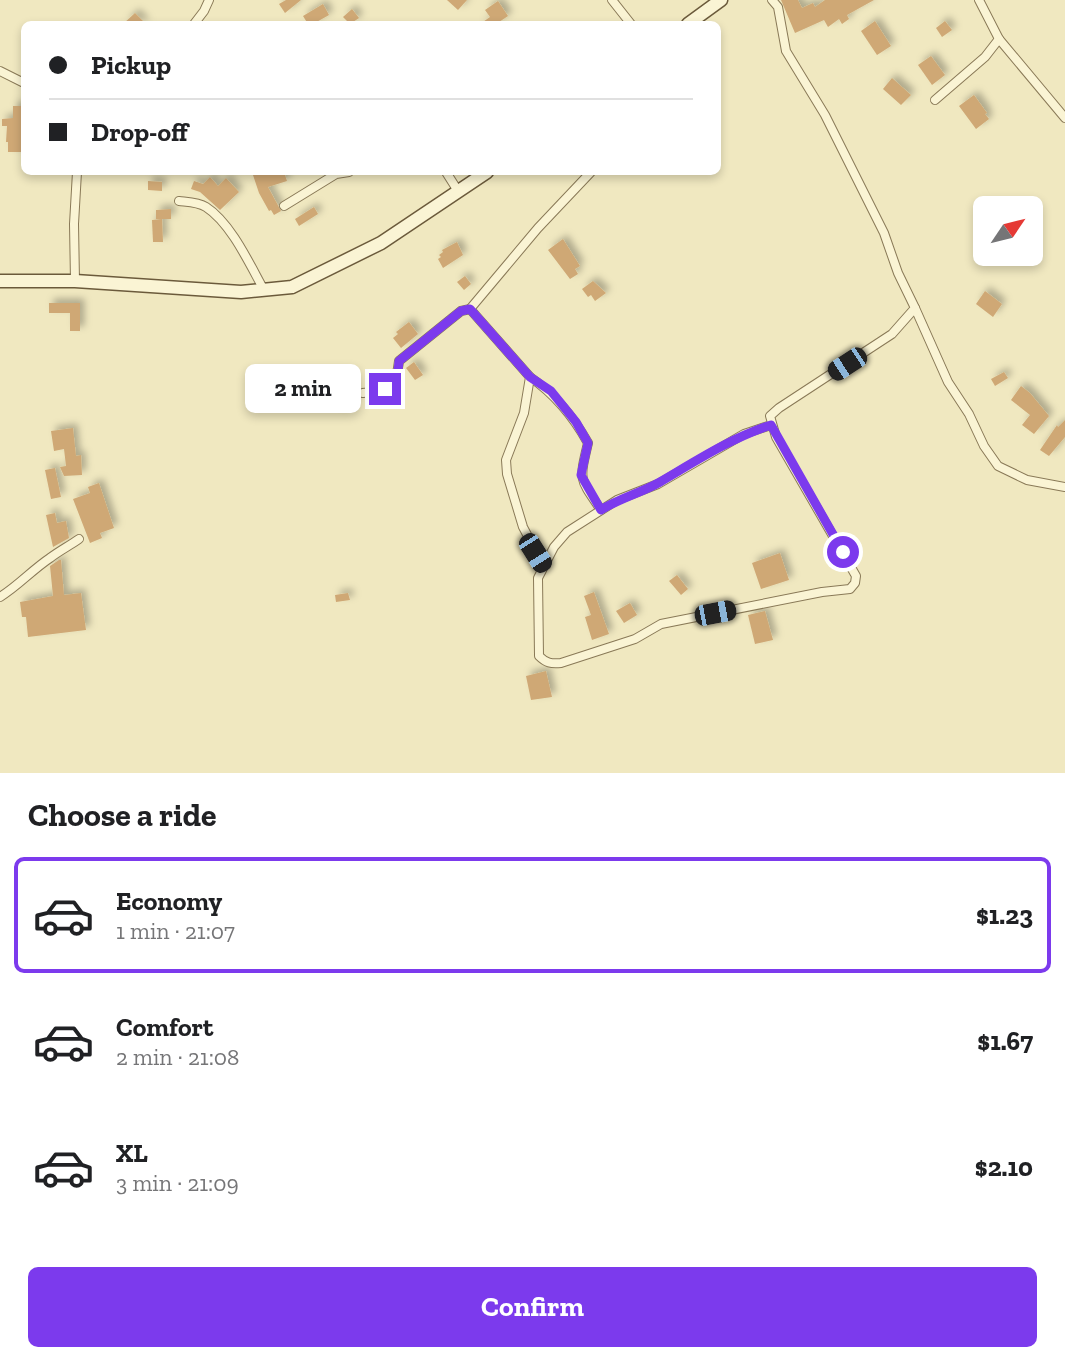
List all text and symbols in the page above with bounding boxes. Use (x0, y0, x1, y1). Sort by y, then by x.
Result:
text: Pickup (91, 49, 171, 81)
text: Drop-off (91, 116, 188, 148)
north arrow (973, 196, 1043, 266)
map controls (973, 196, 1043, 266)
car (824, 344, 871, 384)
callout: 2 min (245, 364, 360, 414)
route end (369, 373, 401, 405)
text: 2 min (274, 374, 332, 402)
car (515, 530, 556, 576)
route start (827, 536, 859, 568)
car (693, 599, 738, 627)
text: Choose a ride (28, 796, 216, 834)
icon: car (32, 884, 95, 947)
text: Economy (116, 885, 222, 917)
text: $1.23 (976, 899, 1033, 931)
text: 1 min · 21:07 (116, 917, 235, 945)
icon: car (32, 1010, 95, 1073)
text: Comfort (116, 1011, 213, 1043)
text: $1.67 (977, 1025, 1033, 1057)
text: 2 min · 21:08 (116, 1043, 240, 1071)
icon: car (32, 1136, 95, 1199)
text: XL (116, 1137, 148, 1169)
text: $2.10 (975, 1151, 1033, 1183)
text: 3 min · 21:09 (116, 1169, 239, 1197)
button: Confirm (28, 1267, 1037, 1347)

